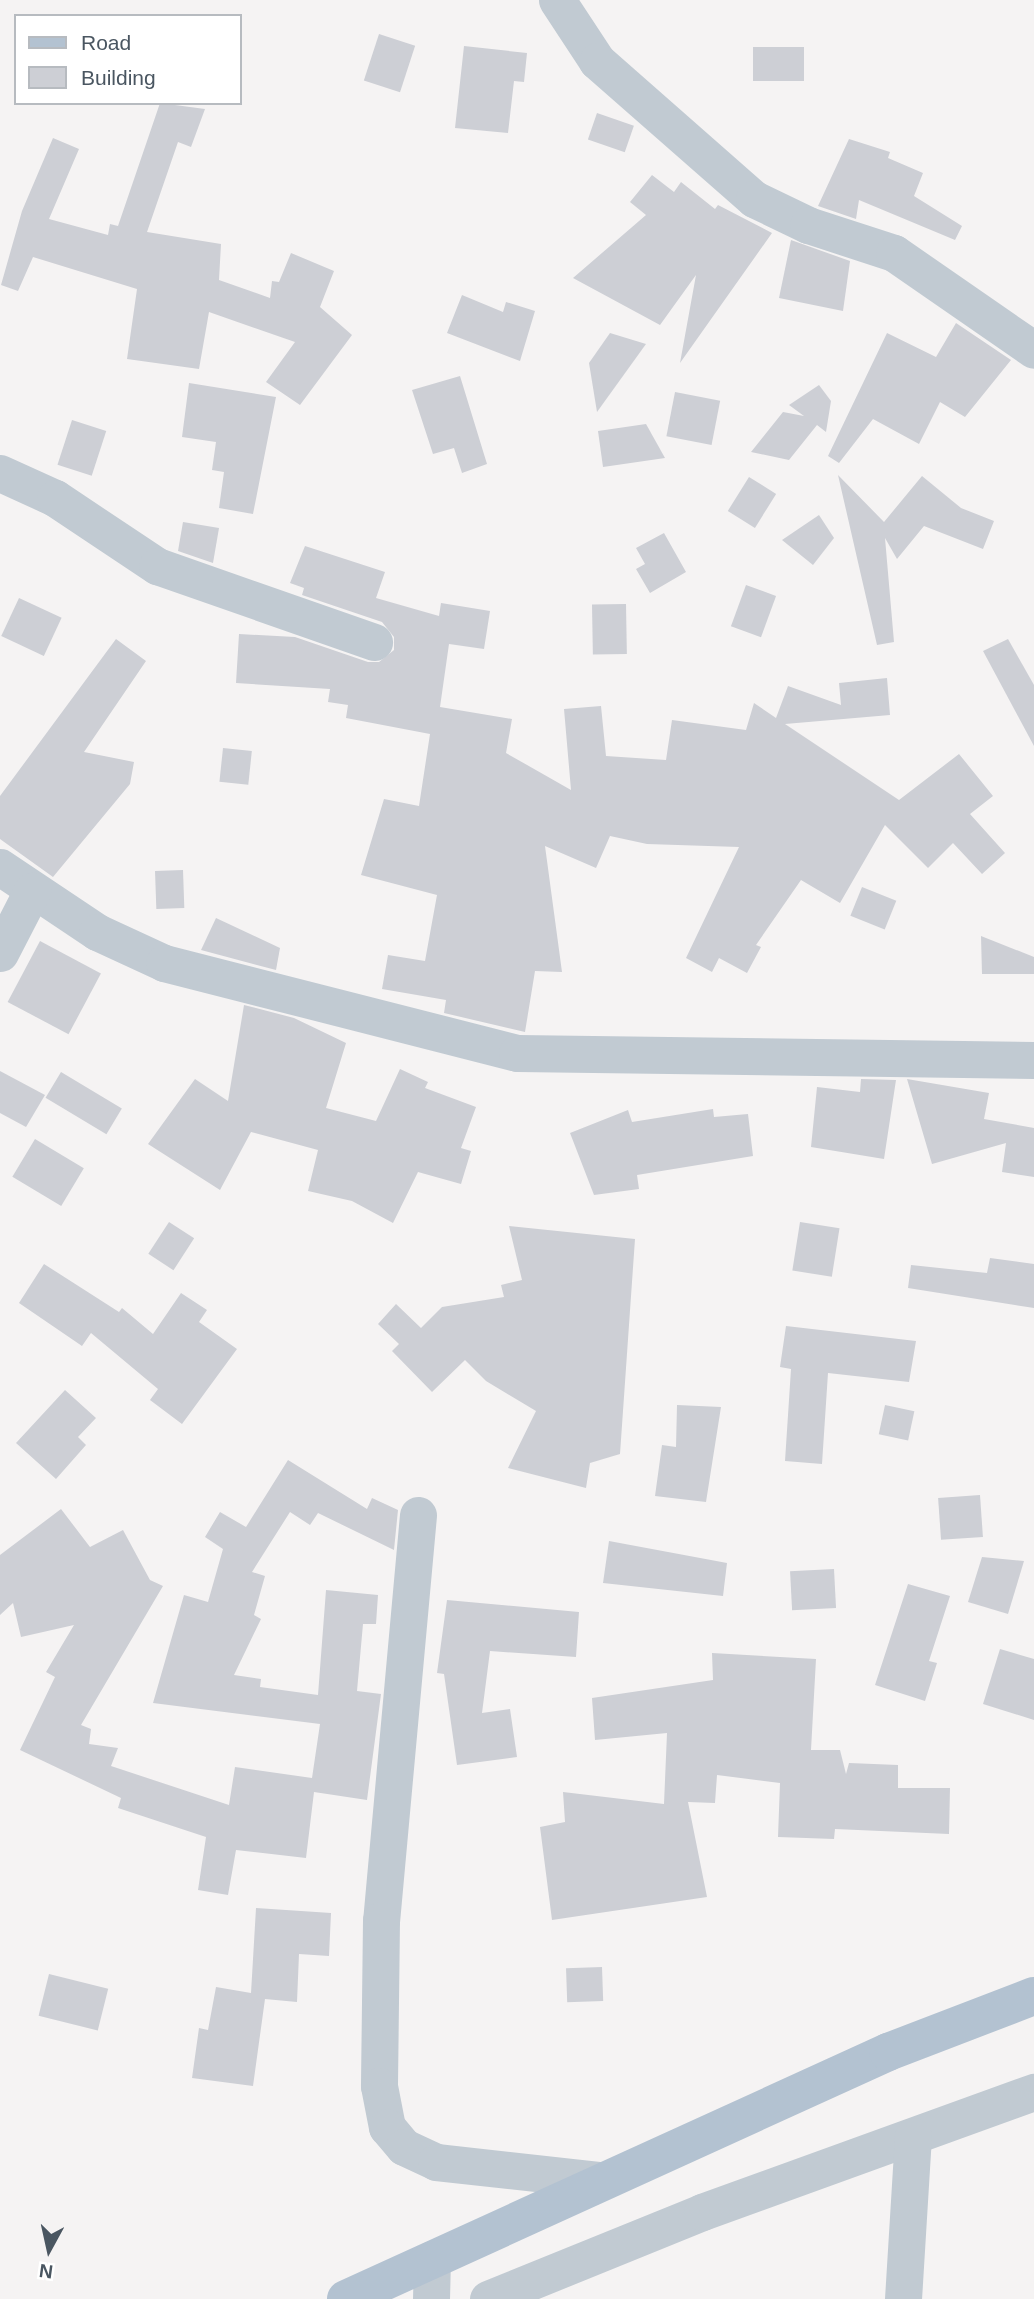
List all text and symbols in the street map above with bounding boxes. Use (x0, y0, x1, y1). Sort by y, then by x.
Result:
legend (14, 14, 242, 105)
text: Road (81, 31, 131, 54)
text: Building (81, 66, 156, 89)
north arrow (14, 2215, 84, 2285)
text: N (38, 2260, 54, 2283)

